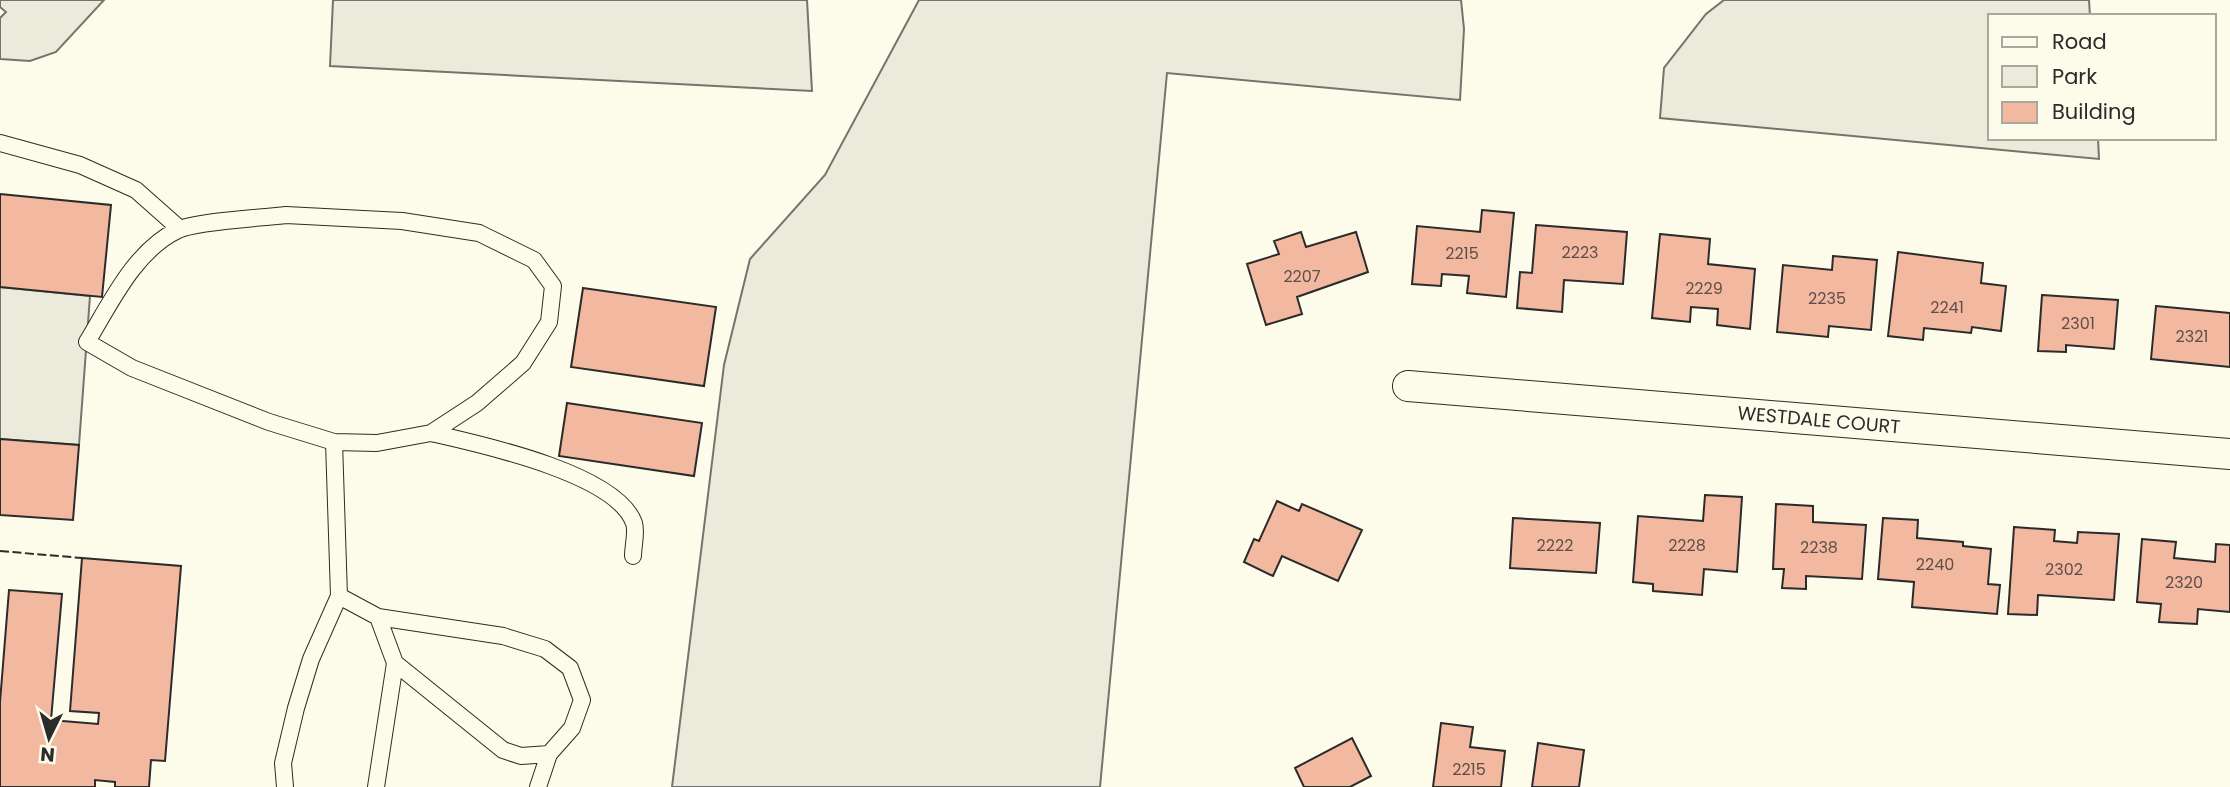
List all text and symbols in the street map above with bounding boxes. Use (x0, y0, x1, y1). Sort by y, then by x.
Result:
legend (1988, 14, 2216, 140)
text: Road (2052, 27, 2107, 56)
text: Park (2052, 62, 2097, 91)
text: Building (2052, 97, 2136, 126)
house number: 2223 (1561, 241, 1599, 264)
house number: 2215 (1445, 242, 1479, 265)
house number: 2207 (1283, 265, 1321, 288)
house number: 2229 (1685, 277, 1723, 300)
house number: 2235 (1808, 287, 1846, 310)
house number: 2241 (1930, 296, 1964, 319)
house number: 2301 (2061, 312, 2095, 335)
house number: 2321 (2176, 325, 2208, 348)
street label: WESTDALE COURT (1737, 399, 1901, 441)
house number: 2222 (1537, 534, 1573, 557)
house number: 2228 (1668, 534, 1706, 557)
house number: 2238 (1800, 536, 1838, 559)
house number: 2240 (1916, 553, 1954, 576)
house number: 2302 (2045, 558, 2083, 581)
house number: 2320 (2165, 571, 2203, 594)
north arrow (14, 703, 84, 773)
text: N (39, 740, 56, 769)
house number: 2215 (1452, 758, 1486, 781)

